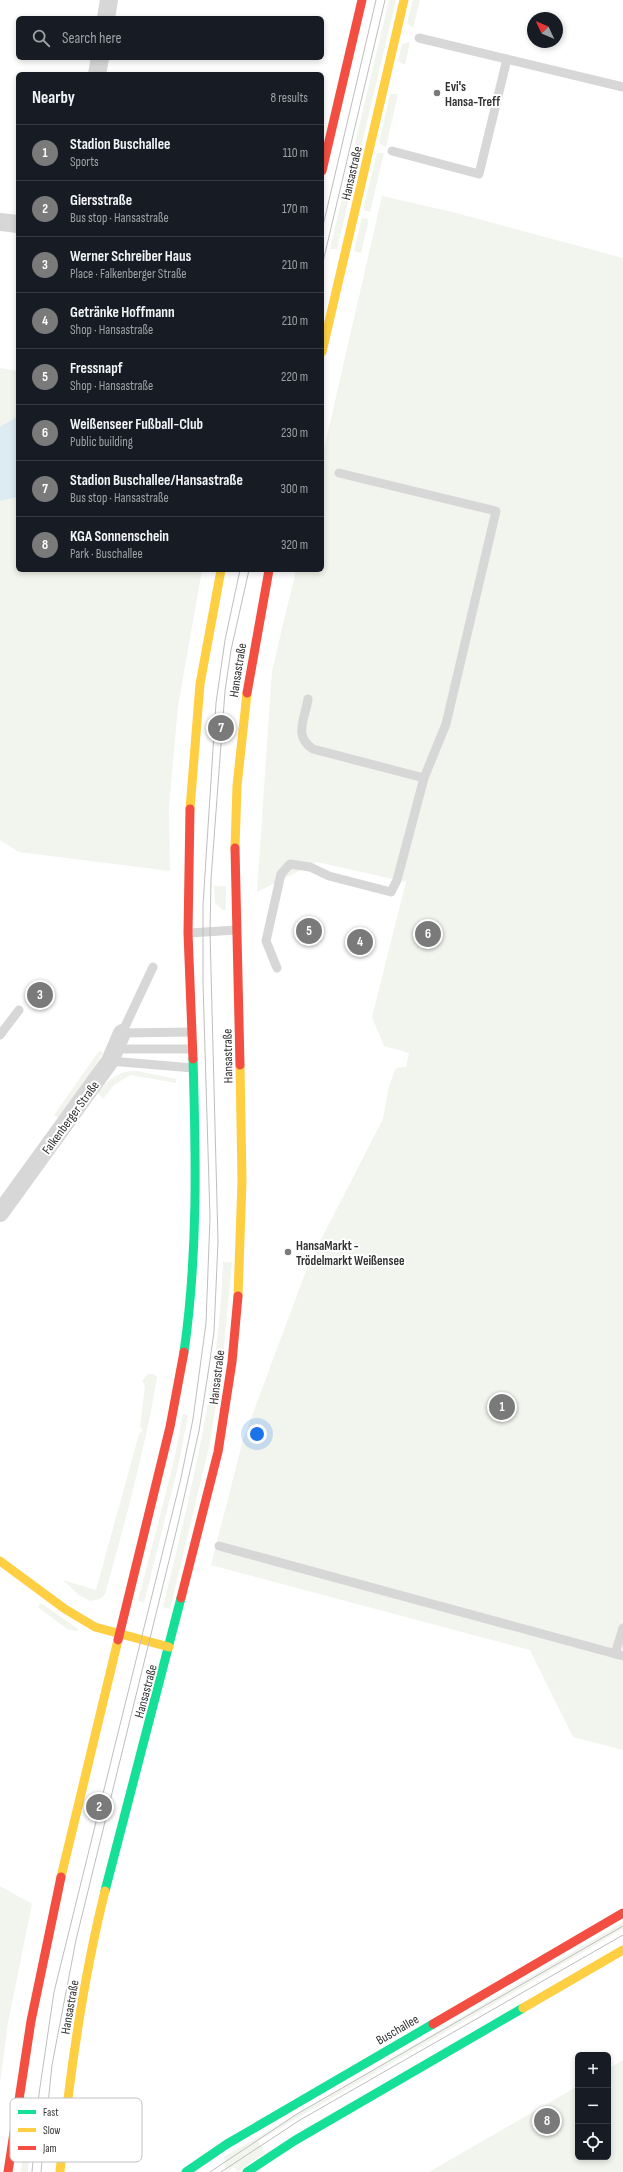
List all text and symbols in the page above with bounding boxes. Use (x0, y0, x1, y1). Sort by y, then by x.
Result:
north arrow (527, 12, 563, 48)
search box (16, 16, 324, 60)
icon: search (30, 27, 52, 49)
text: Search here (62, 29, 122, 48)
place label: Evi's Hansa-Treff (445, 79, 501, 110)
text: Nearby (32, 88, 75, 108)
marker: Evi's Hansa-Treff (432, 88, 442, 98)
text: 8 results (270, 90, 308, 106)
text: Stadion Buschallee (70, 135, 170, 154)
text: 1 (42, 145, 48, 161)
text: 110 m (283, 145, 308, 161)
street label: Hansastraße (338, 145, 366, 202)
text: Sports (70, 154, 99, 170)
text: Giersstraße (70, 191, 132, 210)
text: 2 (42, 201, 48, 217)
text: 170 m (282, 201, 308, 217)
text: Bus stop · Hansastraße (70, 210, 169, 226)
text: Werner Schreiber Haus (70, 247, 191, 266)
text: 3 (42, 257, 48, 273)
text: 210 m (282, 257, 308, 273)
text: Place · Falkenberger Straße (70, 266, 187, 282)
text: Getränke Hoffmann (70, 303, 175, 322)
text: 4 (42, 313, 48, 329)
text: 210 m (282, 313, 308, 329)
text: Shop · Hansastraße (70, 322, 153, 338)
text: Fressnapf (70, 359, 122, 378)
text: 5 (42, 369, 48, 385)
text: 220 m (281, 369, 308, 385)
text: Shop · Hansastraße (70, 378, 153, 394)
text: Weißenseer Fußball-Club (70, 415, 203, 434)
text: 6 (42, 425, 48, 441)
text: 230 m (281, 425, 308, 441)
text: Public building (70, 434, 133, 450)
text: Stadion Buschallee/Hansastraße (70, 471, 243, 490)
text: 7 (42, 481, 48, 497)
text: 300 m (281, 481, 308, 497)
text: Bus stop · Hansastraße (70, 490, 169, 506)
text: KGA Sonnenschein (70, 527, 169, 546)
text: 8 (42, 537, 48, 553)
text: 320 m (281, 537, 308, 553)
text: Park · Buschallee (70, 546, 143, 562)
street label: Hansastraße (226, 642, 250, 698)
pin: 7 (208, 713, 234, 743)
pin: 5 (296, 916, 322, 946)
pin: 6 (415, 919, 441, 949)
pin: 4 (347, 927, 373, 957)
pin: 3 (27, 980, 53, 1010)
street label: Hansastraße (220, 1029, 236, 1083)
street label: Falkenberger Straße (39, 1078, 103, 1157)
place label: HansaMarkt - Trödelmarkt Weißensee (296, 1238, 405, 1269)
marker: HansaMarkt - Trödelmarkt Weißensee (283, 1247, 293, 1257)
street label: Hansastraße (206, 1349, 228, 1405)
pin: 1 (489, 1392, 515, 1422)
your location (247, 1424, 267, 1444)
street label: Hansastraße (131, 1663, 161, 1720)
pin: 2 (86, 1792, 112, 1822)
street label: Hansastraße (57, 1979, 83, 2035)
street label: Buschallee (373, 2011, 422, 2049)
map controls (575, 2052, 611, 2160)
button: + (575, 2052, 611, 2088)
button: − (575, 2088, 611, 2124)
legend (10, 2098, 142, 2162)
text: Fast (43, 2106, 59, 2119)
pin: 8 (534, 2106, 560, 2136)
text: Slow (43, 2124, 60, 2137)
button: locate (575, 2124, 611, 2160)
text: Jam (42, 2142, 57, 2155)

